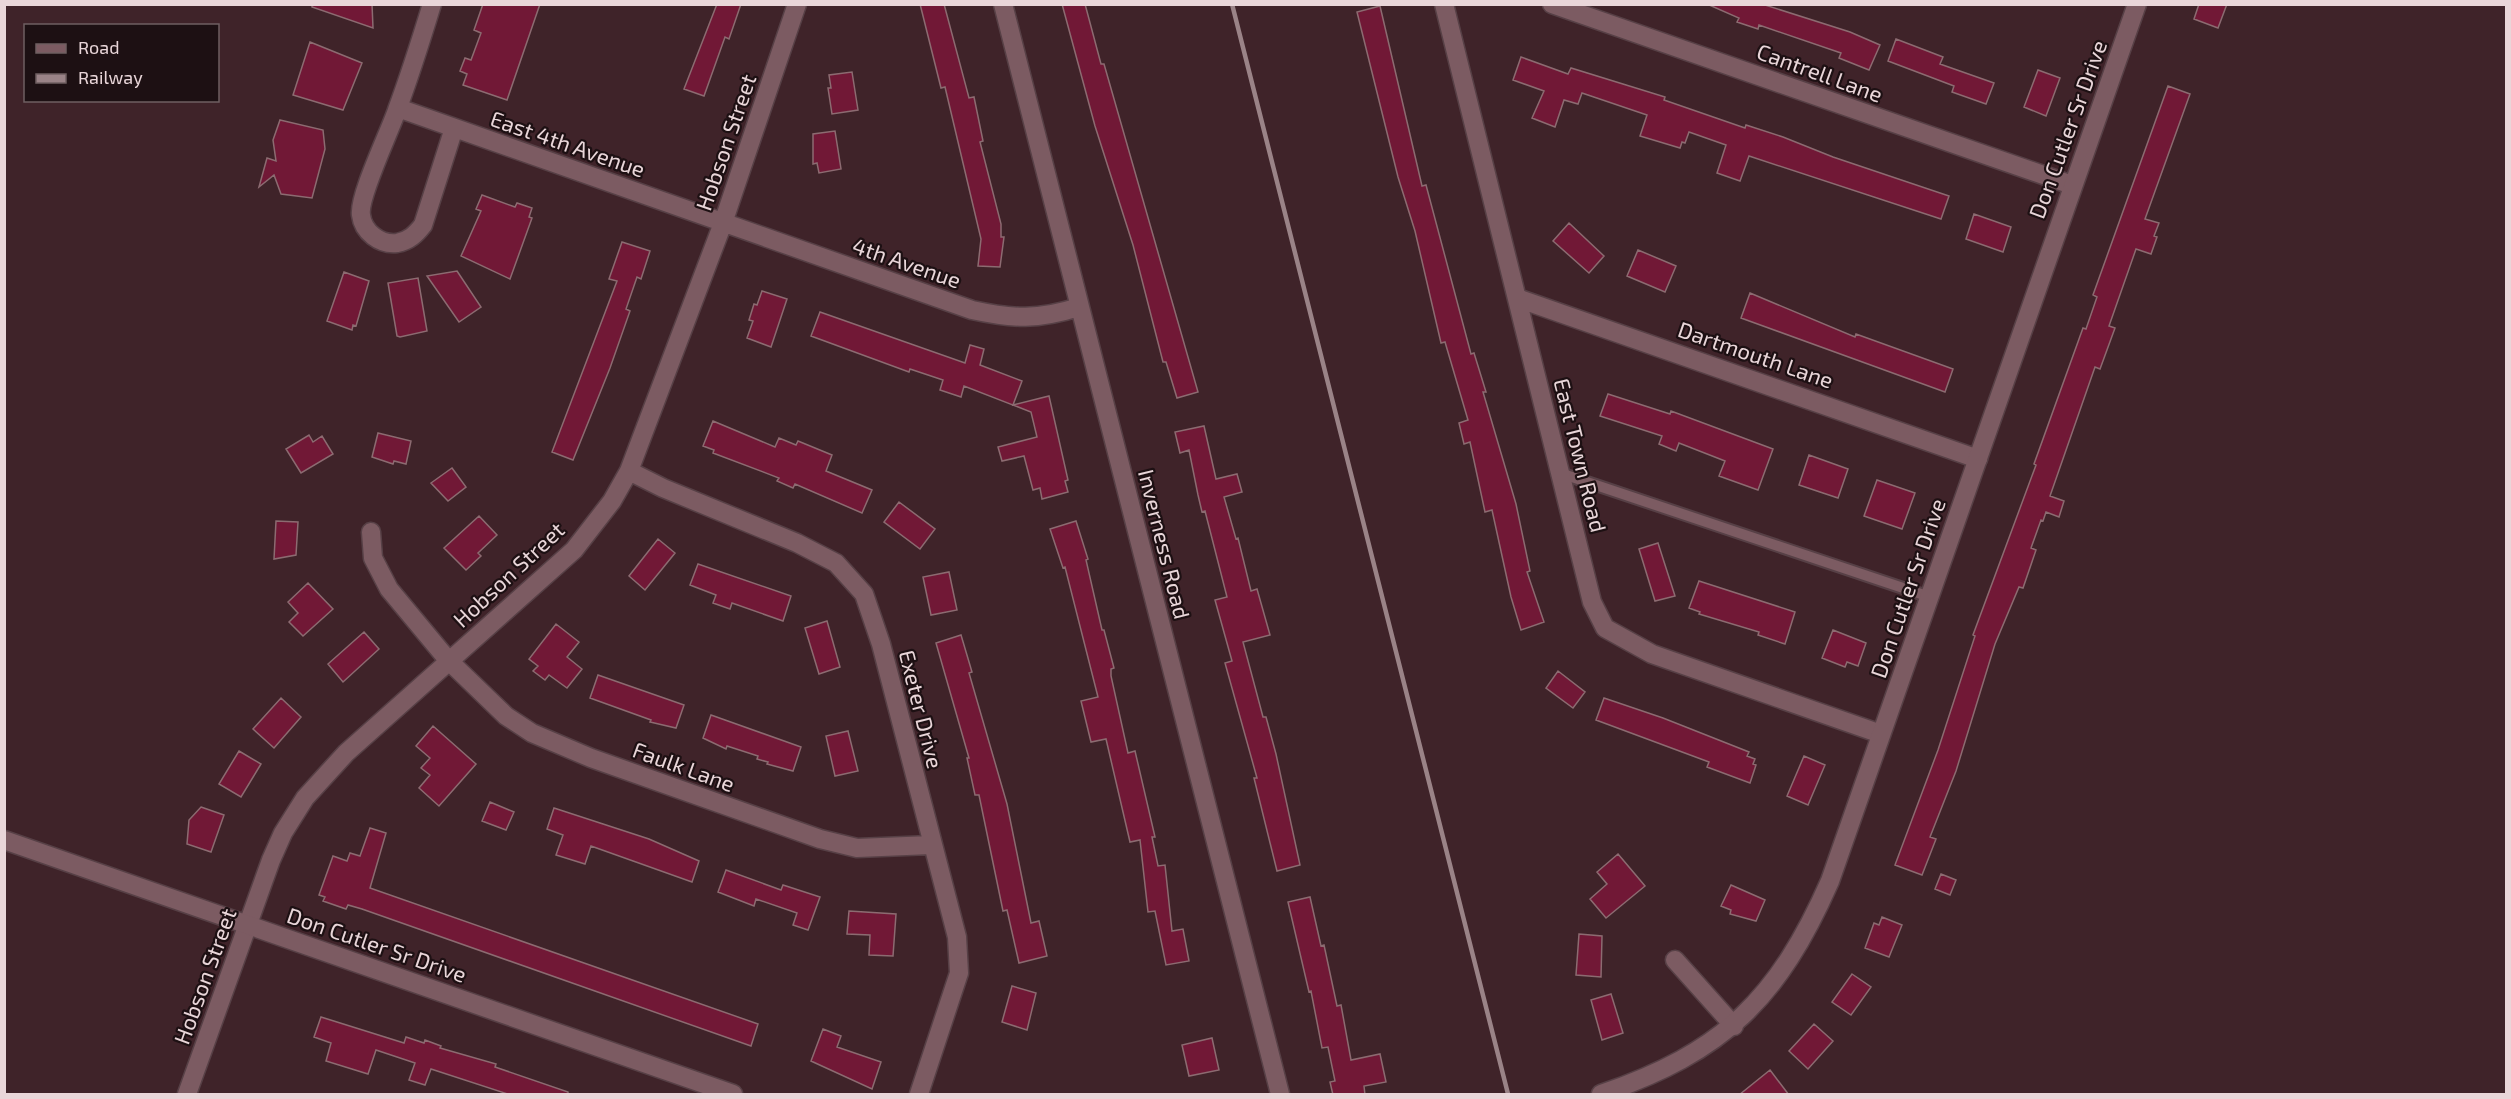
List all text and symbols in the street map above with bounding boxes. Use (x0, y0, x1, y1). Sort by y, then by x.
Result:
legend (24, 24, 219, 102)
text: Road (78, 36, 119, 58)
street label: Don Cutler Sr Drive (2023, 36, 2111, 222)
street label: Cantrell Lane (1754, 37, 1886, 107)
text: Railway (78, 66, 143, 88)
street label: Hobson Street (690, 71, 760, 213)
street label: East 4th Avenue (487, 104, 649, 182)
street label: 4th Avenue (849, 231, 965, 293)
street label: Dartmouth Lane (1675, 315, 1837, 393)
street label: East Town Road (1549, 375, 1613, 535)
street label: Inverness Road (1134, 467, 1196, 621)
street label: Don Cutler Sr Drive (1864, 495, 1950, 681)
street label: Hobson Street (447, 516, 569, 632)
street label: Exeter Drive (895, 647, 949, 771)
street label: Faulk Lane (630, 736, 738, 796)
street label: Don Cutler Sr Drive (284, 901, 470, 987)
street label: Hobson Street (167, 905, 241, 1047)

